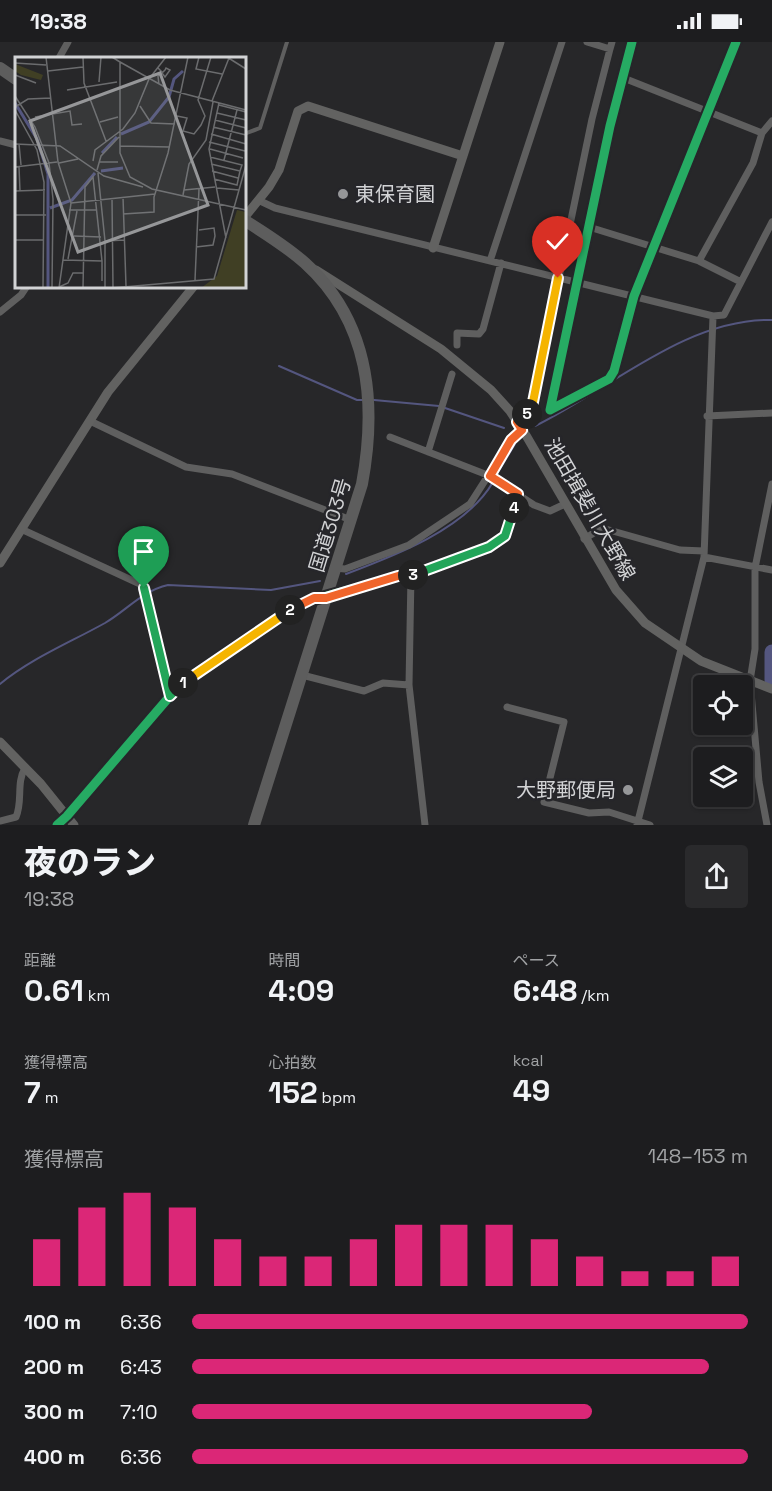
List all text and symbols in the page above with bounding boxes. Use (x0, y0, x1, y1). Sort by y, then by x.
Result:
text: 19:38 (30, 7, 87, 35)
inset map (15, 57, 246, 288)
place label: 東保育園 (355, 181, 435, 207)
marker: 東保育園 (336, 187, 350, 201)
pin (532, 216, 583, 278)
icon: check (541, 225, 574, 258)
pin: 5 (512, 399, 542, 429)
text: 5 (522, 403, 532, 424)
street label: 池田揖斐川大野線 (539, 433, 641, 585)
street label: 国道303号 (303, 475, 357, 575)
pin: 4 (499, 493, 529, 523)
text: 4 (509, 497, 519, 518)
pin (118, 526, 169, 588)
icon: arrive (127, 535, 160, 568)
pin: 3 (398, 560, 428, 590)
text: 3 (408, 564, 418, 585)
pin: 2 (275, 595, 305, 625)
text: 2 (285, 599, 295, 620)
pin: 1 (168, 668, 198, 698)
text: 1 (179, 672, 187, 693)
map controls (693, 675, 753, 807)
button: locate (693, 675, 753, 735)
button: layers (693, 747, 753, 807)
place label: 大野郵便局 (516, 777, 616, 803)
marker: 大野郵便局 (621, 783, 635, 797)
text: 夜のラン (24, 842, 156, 884)
button: share (685, 845, 748, 908)
text: 19:38 (24, 886, 74, 912)
text: 距離 (24, 950, 56, 971)
text: 時間 (268, 950, 300, 971)
text: ペース (513, 950, 560, 971)
text: 0.61 (24, 971, 84, 1010)
text: 4:09 (268, 971, 334, 1010)
text: 6:48 (513, 971, 577, 1010)
text: km (84, 985, 110, 1006)
text: /km (577, 985, 610, 1006)
text: kcal (513, 1050, 544, 1071)
text: 獲得標高 (24, 1052, 88, 1073)
text: 心拍数 (268, 1052, 316, 1073)
text: 49 (513, 1071, 550, 1110)
text: 7 (24, 1073, 41, 1112)
text: 152 (268, 1073, 317, 1112)
text: m (41, 1087, 59, 1108)
text: bpm (317, 1087, 356, 1108)
text: 148–153 m (648, 1143, 748, 1169)
text: 獲得標高 (24, 1146, 104, 1172)
text: 100 m (24, 1309, 81, 1335)
text: 6:36 (120, 1309, 162, 1335)
text: 200 m (24, 1354, 84, 1380)
text: 6:43 (120, 1354, 162, 1380)
text: 300 m (24, 1399, 84, 1425)
text: 7:10 (120, 1399, 158, 1425)
text: 400 m (24, 1444, 85, 1470)
text: 6:36 (120, 1444, 162, 1470)

